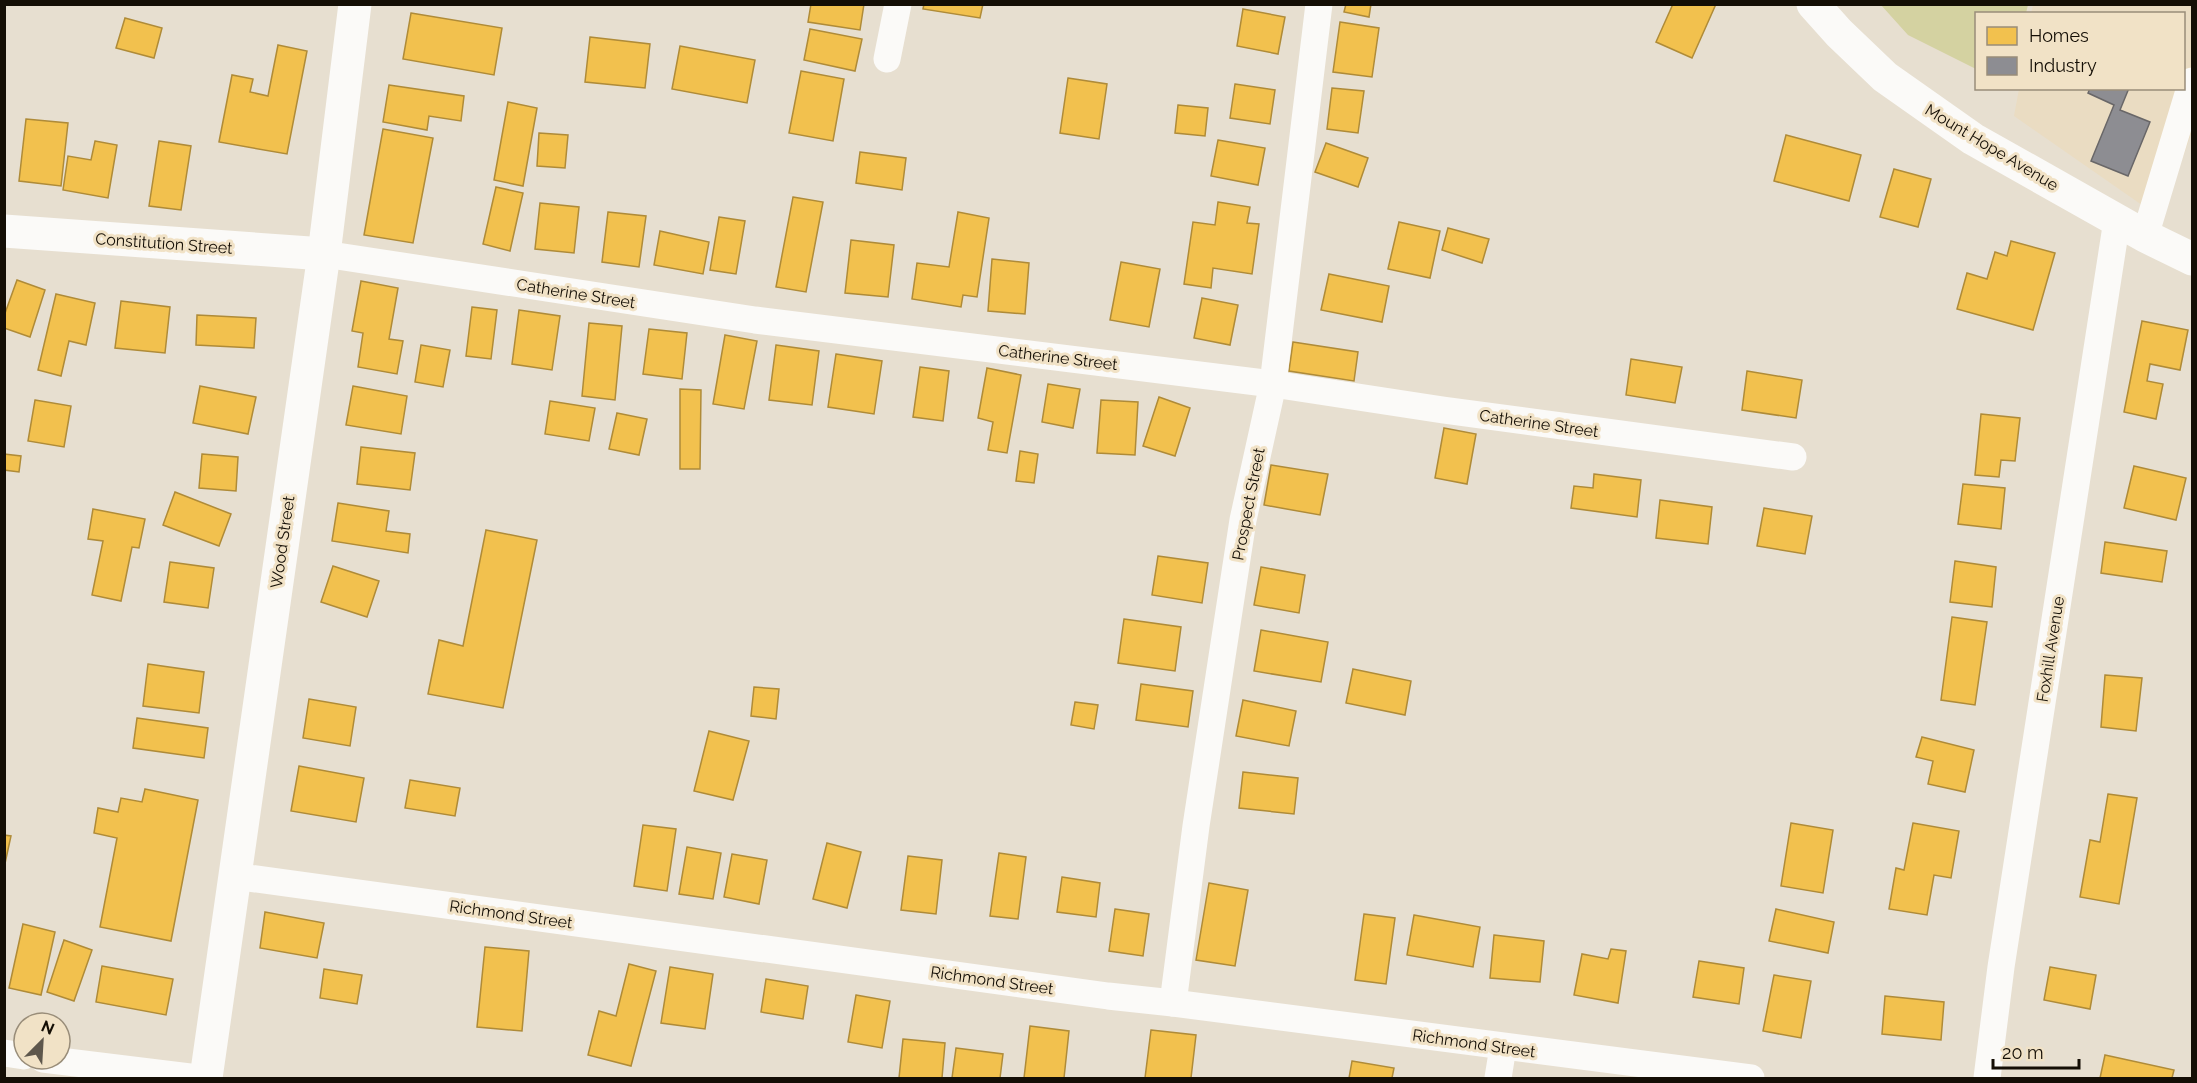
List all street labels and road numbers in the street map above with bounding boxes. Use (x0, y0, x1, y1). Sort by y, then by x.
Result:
street label: Mount Hope Avenue (1922, 100, 2062, 195)
street label: Constitution Street (95, 229, 234, 258)
street label: Catherine Street (515, 275, 637, 312)
street label: Catherine Street (997, 341, 1119, 374)
street label: Catherine Street (1478, 406, 1600, 441)
street label: Prospect Street (1228, 446, 1269, 562)
street label: Wood Street (267, 494, 298, 589)
street label: Foxhill Avenue (2033, 595, 2068, 703)
street label: Richmond Street (448, 896, 574, 933)
street label: Richmond Street (929, 962, 1055, 999)
street label: Richmond Street (1411, 1025, 1537, 1062)

